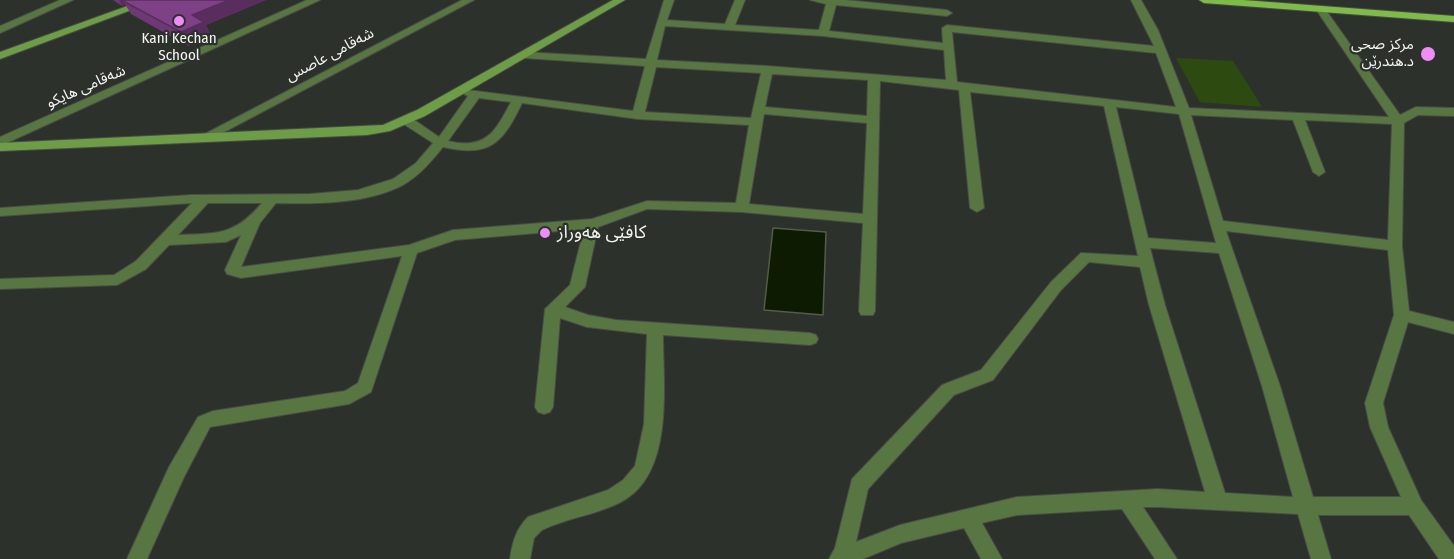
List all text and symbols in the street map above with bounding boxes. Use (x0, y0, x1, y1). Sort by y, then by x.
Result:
marker: Kani Kechan School (172, 14, 186, 28)
street label: شه‌قامی عاصس (283, 24, 377, 86)
place label: Kani Kechan School (141, 30, 217, 65)
place label: مرکز صحی د.هندرێن (1351, 36, 1414, 71)
marker: مرکز صحی د.هندرێن (1419, 45, 1437, 63)
street label: شه‌قامی هایكو (44, 62, 128, 112)
place label: کافێی هەوراز (557, 222, 646, 244)
marker: کافێی هەوراز (538, 226, 552, 240)

